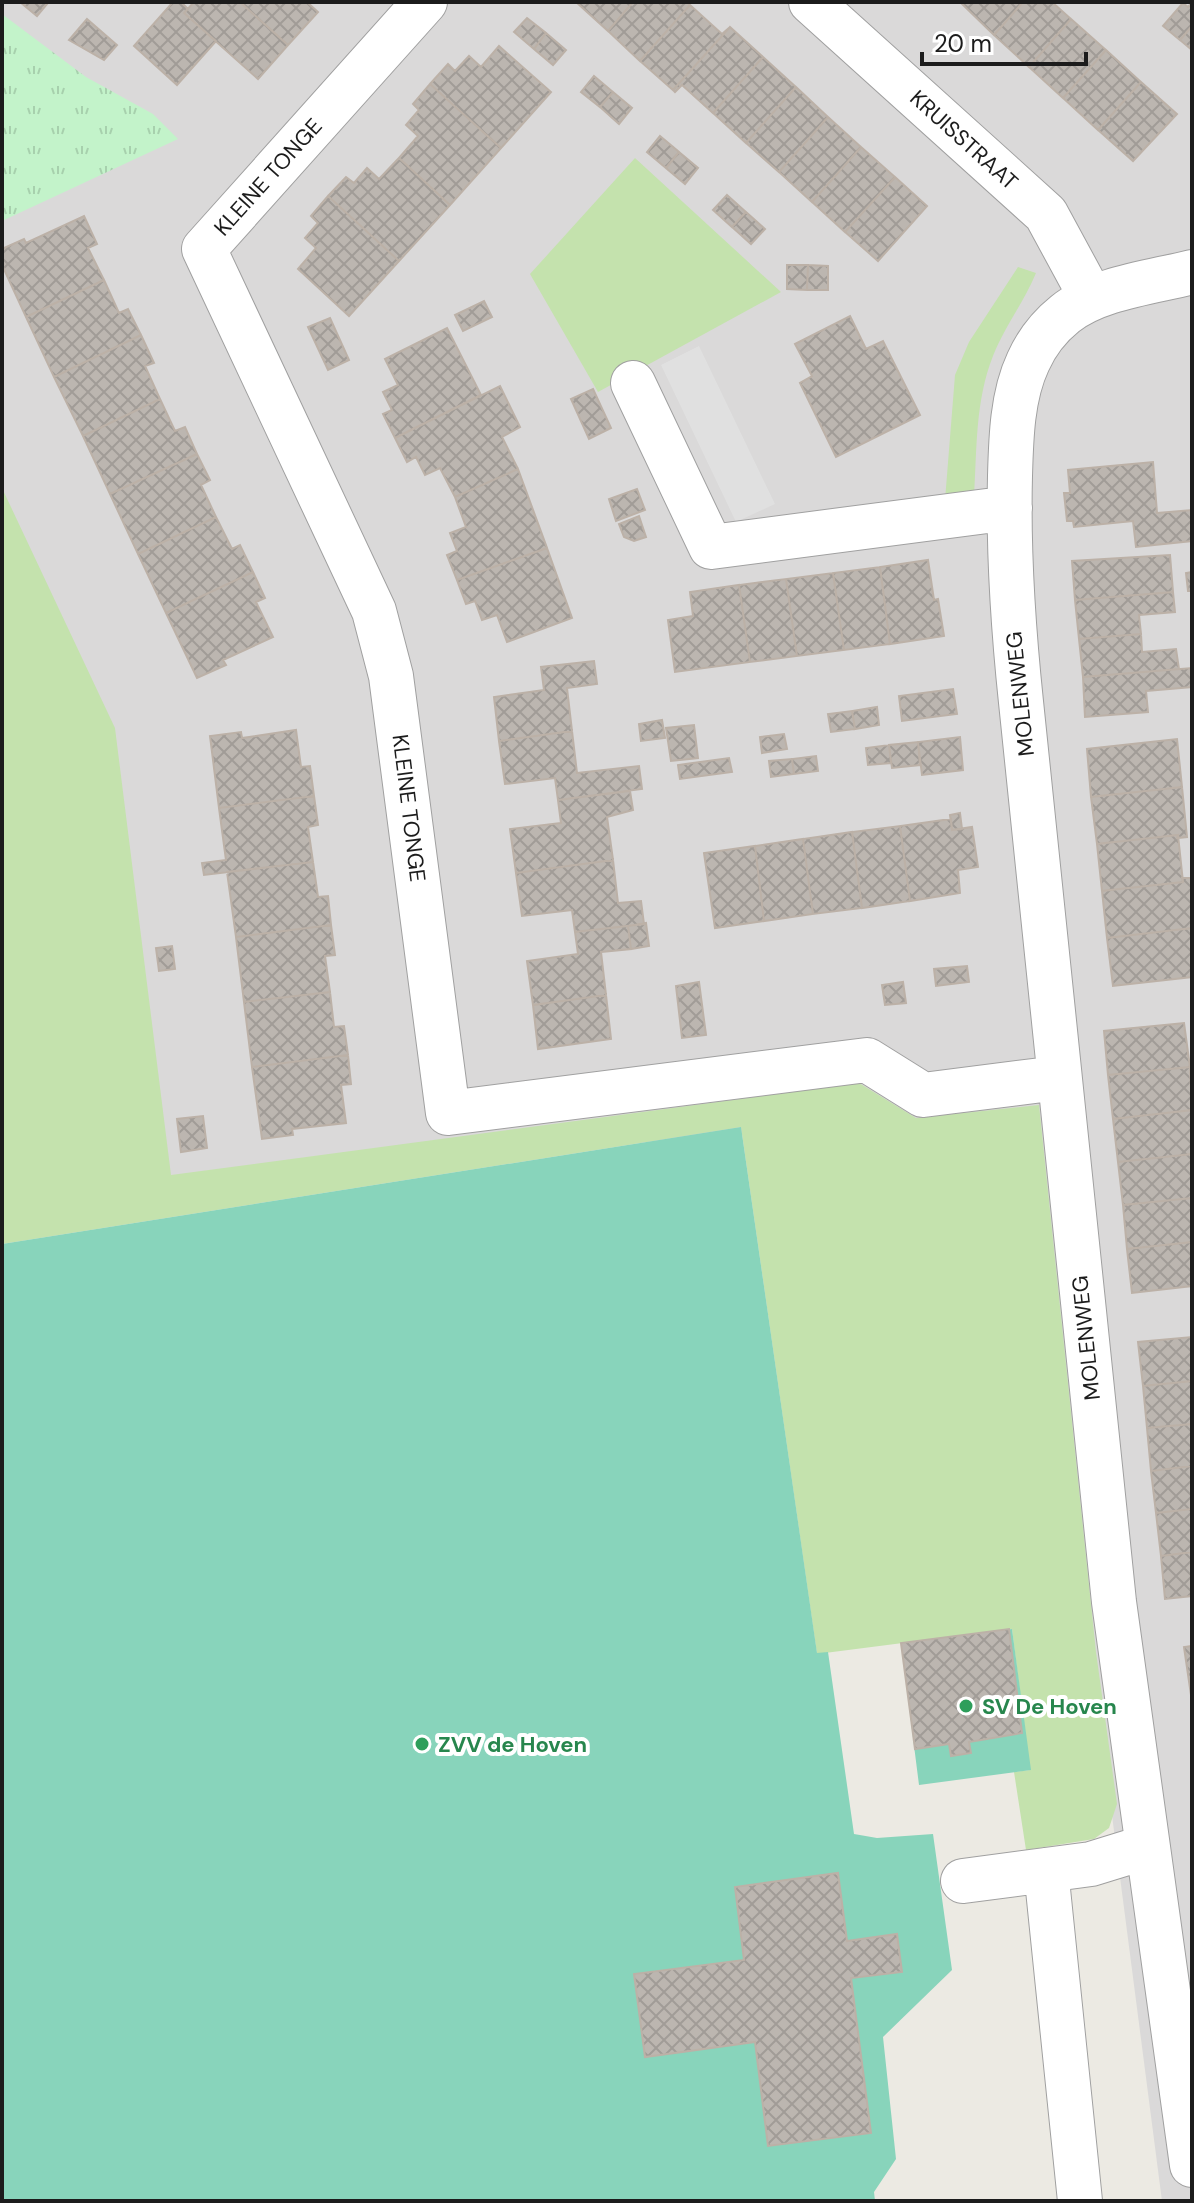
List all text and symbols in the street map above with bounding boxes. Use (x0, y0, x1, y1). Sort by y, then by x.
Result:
scale bar (922, 16, 1086, 66)
text: 20 m (934, 28, 992, 59)
street label: KRUISSTRAAT (904, 84, 1024, 196)
street label: KLEINE TONGE (208, 112, 328, 242)
street label: MOLENWEG (999, 630, 1041, 758)
street label: KLEINE TONGE (386, 733, 432, 883)
street label: MOLENWEG (1065, 1274, 1107, 1402)
place label: SV De Hoven (982, 1692, 1117, 1721)
marker: SV De Hoven (957, 1697, 975, 1715)
place label: ZVV de Hoven (438, 1730, 587, 1759)
marker: ZVV de Hoven (413, 1735, 431, 1753)

